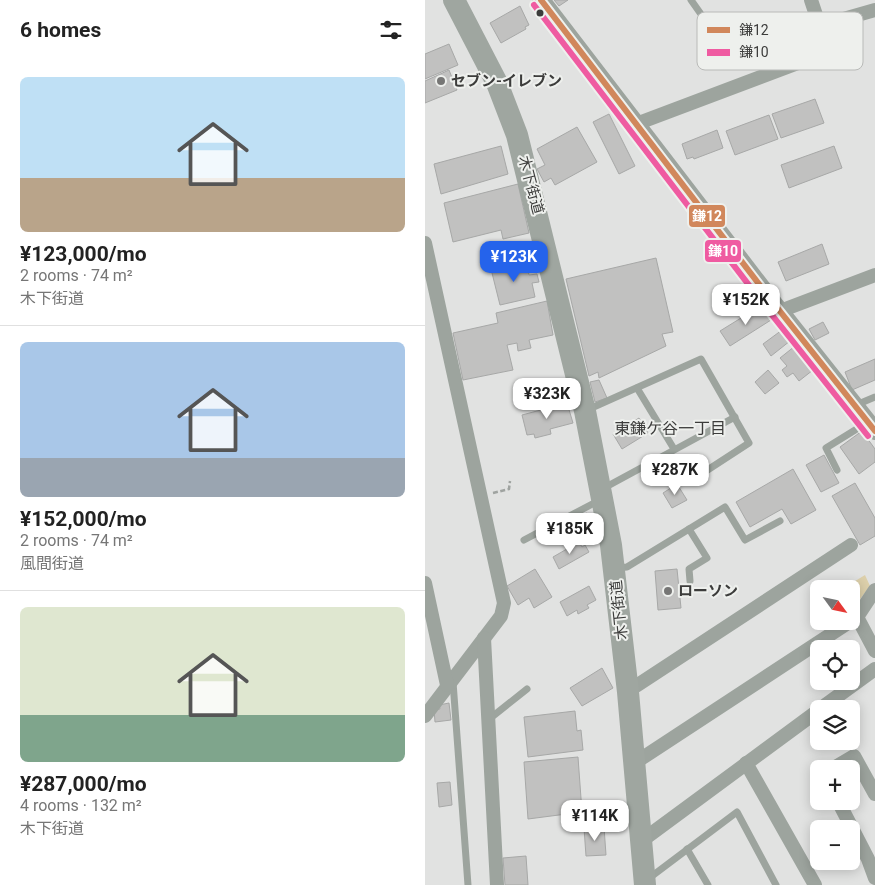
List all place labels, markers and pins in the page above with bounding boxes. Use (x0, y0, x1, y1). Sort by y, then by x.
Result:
unlabelled marker (535, 8, 545, 18)
place label: セブン-イレブン (451, 72, 562, 90)
marker: セブン-イレブン (435, 75, 447, 87)
pin: ¥123K (479, 240, 549, 283)
pin: ¥152K (711, 284, 781, 326)
pin: ¥323K (512, 378, 582, 420)
pin: ¥287K (640, 454, 710, 496)
pin: ¥185K (535, 512, 605, 555)
place label: ローソン (678, 582, 738, 600)
marker: ローソン (662, 585, 674, 597)
pin: ¥114K (560, 800, 630, 842)

